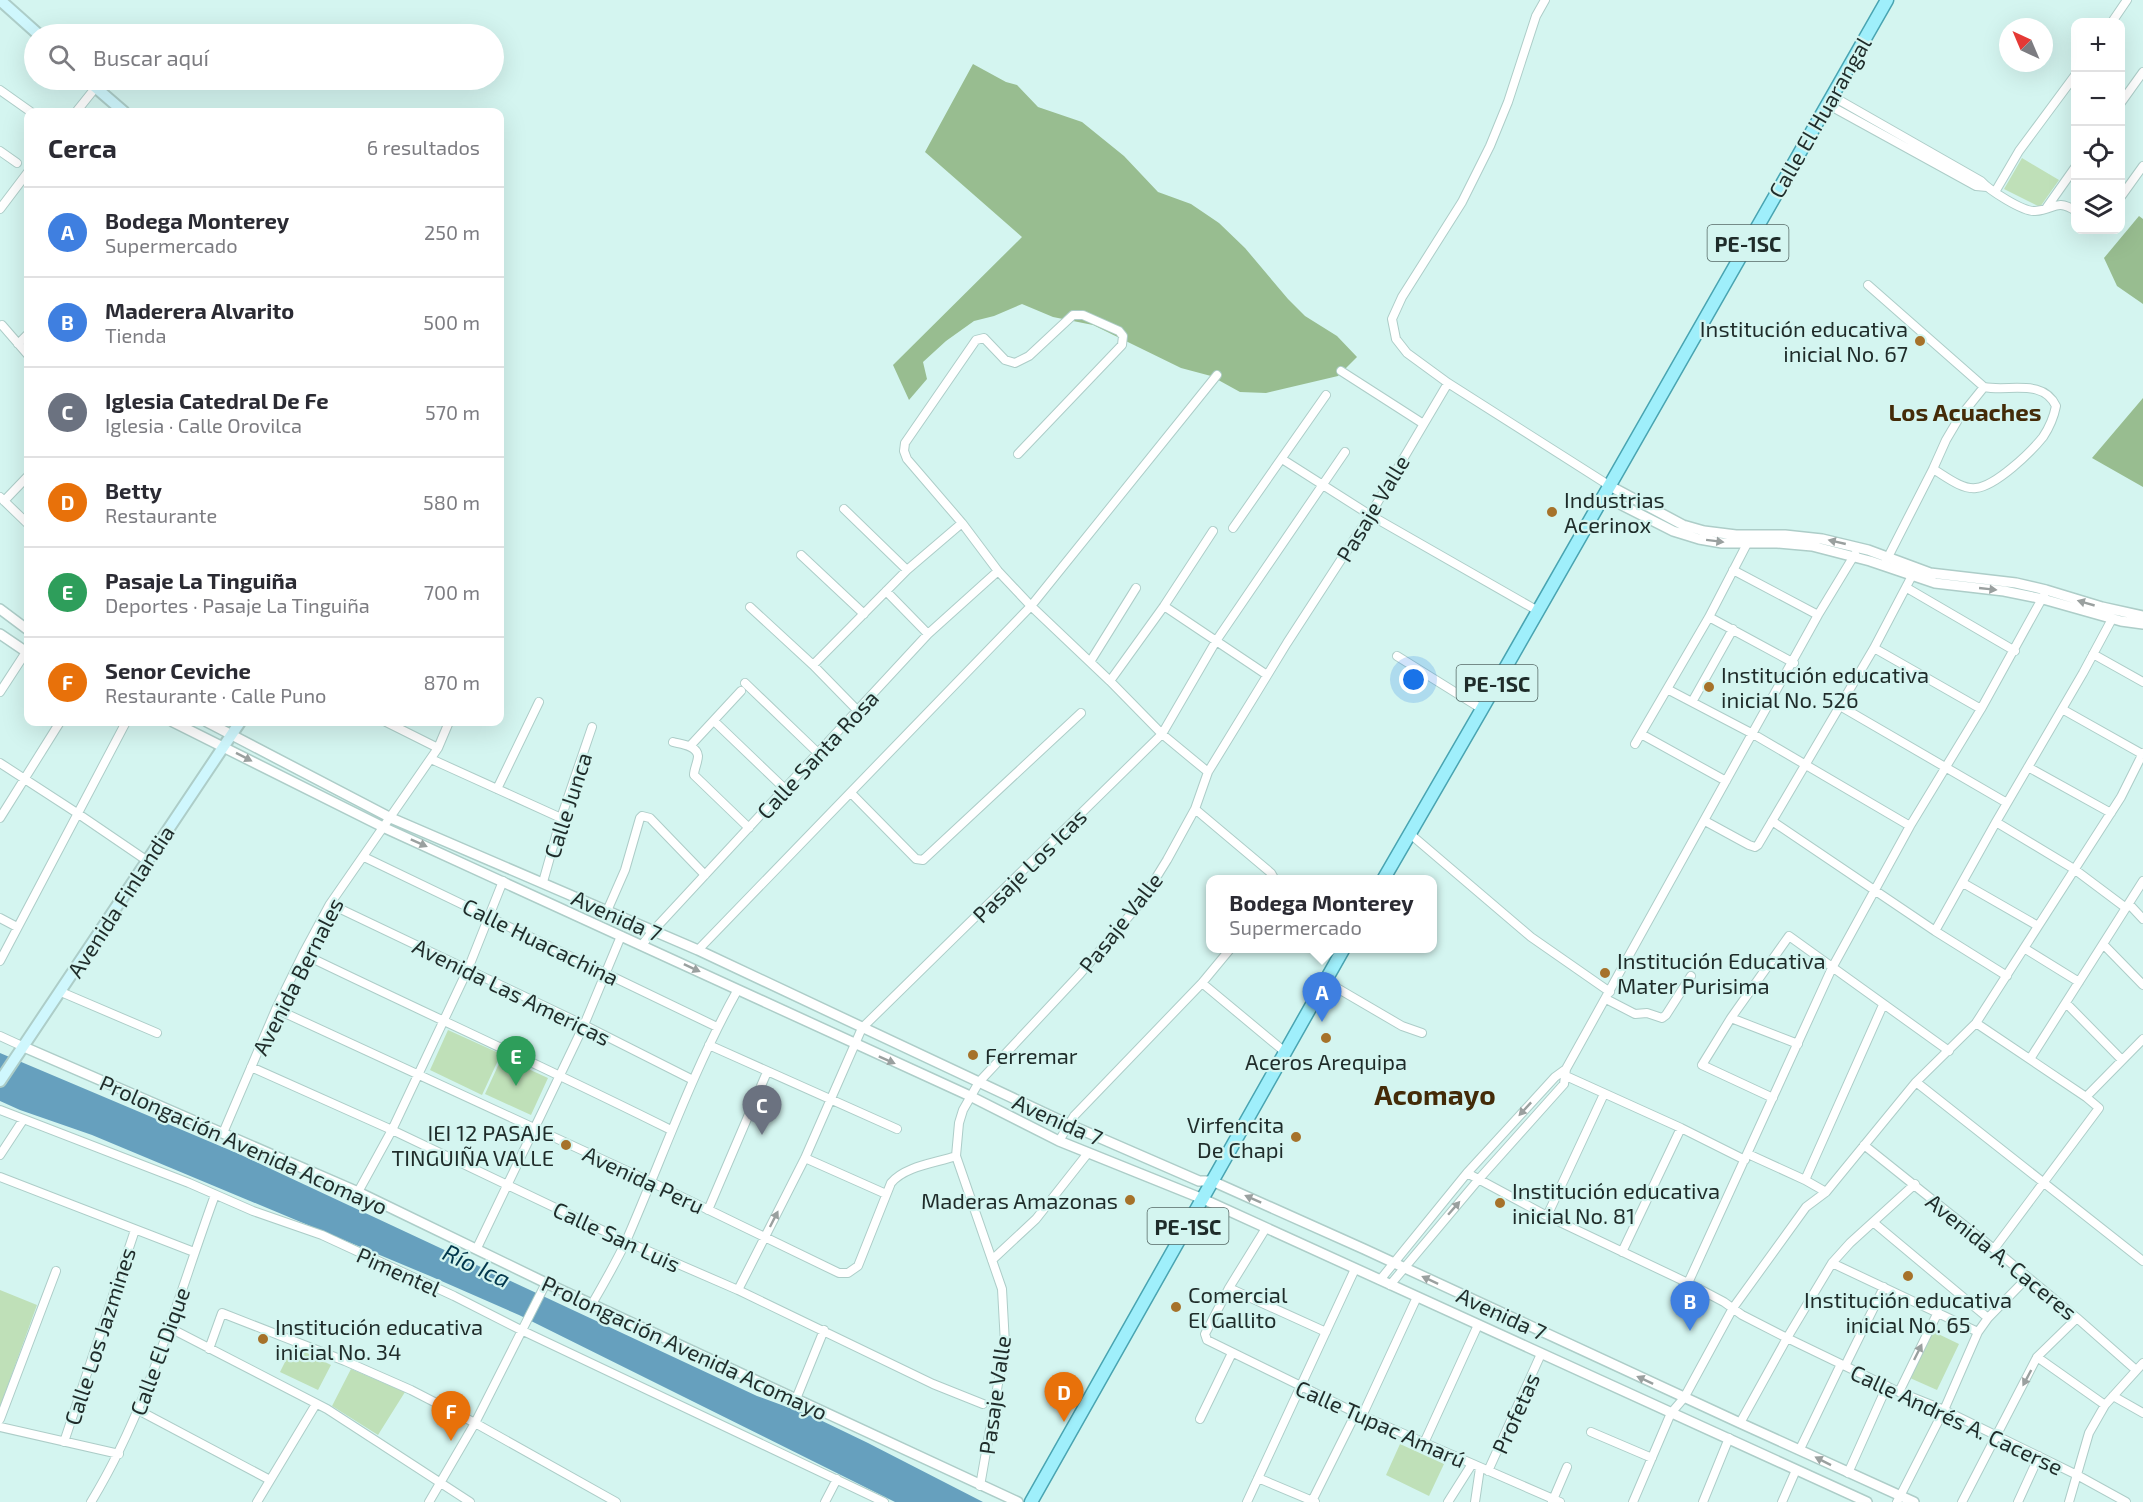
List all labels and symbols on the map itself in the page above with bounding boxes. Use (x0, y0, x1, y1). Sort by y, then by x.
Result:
north arrow (1999, 18, 2053, 72)
street label: Calle El Huarangal (1762, 32, 1876, 202)
road number: PE-1SC (1708, 225, 1788, 261)
place label: Institución educativa inicial No. 67 (1700, 315, 1908, 366)
marker: Institución educativa inicial No. 67 (1913, 334, 1927, 348)
district label: Los Acuaches (1888, 397, 2042, 426)
street label: Pasaje Valle (1330, 450, 1415, 566)
place label: Industrias Acerinox (1564, 486, 1665, 537)
marker: Industrias Acerinox (1545, 505, 1559, 519)
one-way arrow (1706, 537, 1725, 546)
one-way arrow (1827, 537, 1846, 547)
one-way arrow (1979, 585, 1998, 594)
one-way arrow (2077, 598, 2095, 607)
place label: Institución educativa inicial No. 526 (1721, 661, 1929, 712)
your location (1399, 665, 1428, 694)
road number: PE-1SC (1456, 665, 1538, 701)
marker: Institución educativa inicial No. 526 (1702, 680, 1716, 694)
street label: Calle Santa Rosa (751, 684, 883, 824)
street label: Calle Junca (538, 749, 596, 861)
one-way arrow (236, 753, 253, 762)
street label: Pasaje Los Icas (967, 803, 1092, 928)
street label: Avenida Finlandia (61, 820, 179, 982)
one-way arrow (411, 838, 429, 848)
street label: Pasaje Valle (1073, 867, 1168, 978)
street label: Avenida 7 (568, 884, 666, 946)
street label: Calle Huacachina (459, 892, 623, 990)
street label: Avenida Bernales (246, 893, 348, 1059)
street label: Avenida Las Americas (409, 932, 615, 1050)
place label: Institución Educativa Mater Purisima (1617, 947, 1826, 998)
one-way arrow (683, 964, 700, 973)
marker: Institución Educativa Mater Purisima (1598, 966, 1612, 980)
pin: A (1302, 972, 1342, 1022)
marker: Aceros Arequipa (1319, 1031, 1333, 1045)
pin: E (496, 1036, 536, 1086)
place label: Ferremar (985, 1042, 1078, 1068)
marker: Ferremar (966, 1048, 980, 1062)
place label: Aceros Arequipa (1245, 1048, 1407, 1074)
one-way arrow (879, 1055, 896, 1064)
street label: Prolongación Avenida Acomayo (96, 1069, 392, 1219)
district label: Acomayo (1374, 1077, 1496, 1111)
pin: C (742, 1086, 782, 1135)
street label: Avenida 7 (1009, 1088, 1107, 1150)
one-way arrow (1518, 1102, 1532, 1117)
place label: Virfencita De Chapi (1187, 1111, 1284, 1162)
place label: IEI 12 PASAJE TINGUIÑA VALLE (391, 1119, 554, 1170)
marker: Virfencita De Chapi (1289, 1130, 1303, 1144)
marker: IEI 12 PASAJE TINGUIÑA VALLE (559, 1138, 573, 1152)
street label: Avenida Peru (579, 1140, 709, 1218)
place label: Institución educativa inicial No. 81 (1512, 1177, 1720, 1228)
place label: Maderas Amazonas (921, 1187, 1118, 1213)
street label: Avenida A. Caceres (1922, 1187, 2082, 1325)
marker: Maderas Amazonas (1123, 1193, 1137, 1207)
one-way arrow (1243, 1194, 1261, 1204)
street label: Calle San Luis (549, 1195, 685, 1277)
marker: Institución educativa inicial No. 81 (1493, 1196, 1507, 1210)
one-way arrow (1447, 1201, 1460, 1216)
road number: PE-1SC (1148, 1208, 1228, 1244)
one-way arrow (769, 1210, 778, 1227)
water label: Río Ica (439, 1237, 515, 1293)
street label: Pimentel (353, 1241, 445, 1301)
street label: Calle Los Jazmines (58, 1244, 140, 1428)
street label: Prolongación Avenida Acomayo (538, 1269, 832, 1425)
marker: Institución educativa inicial No. 65 (1901, 1269, 1915, 1283)
one-way arrow (1422, 1275, 1439, 1284)
place label: Comercial El Gallito (1188, 1281, 1288, 1332)
street label: Avenida 7 (1453, 1281, 1551, 1345)
pin: B (1670, 1282, 1710, 1331)
street label: Calle El Dique (124, 1283, 194, 1419)
place label: Institución educativa inicial No. 65 (1804, 1286, 2012, 1337)
marker: Comercial El Gallito (1169, 1300, 1183, 1314)
place label: Institución educativa inicial No. 34 (275, 1313, 483, 1364)
marker: Institución educativa inicial No. 34 (256, 1332, 270, 1346)
street label: Pasaje Valle (973, 1334, 1016, 1456)
one-way arrow (1914, 1343, 1923, 1360)
street label: Calle Andrés A. Cacerse (1847, 1358, 2067, 1480)
street label: Profetas (1486, 1369, 1544, 1457)
one-way arrow (2022, 1369, 2031, 1386)
pin: D (1044, 1372, 1084, 1422)
street label: Calle Tupac Amarú (1292, 1374, 1470, 1472)
one-way arrow (1637, 1375, 1654, 1384)
pin: F (432, 1392, 470, 1441)
one-way arrow (1814, 1456, 1831, 1465)

